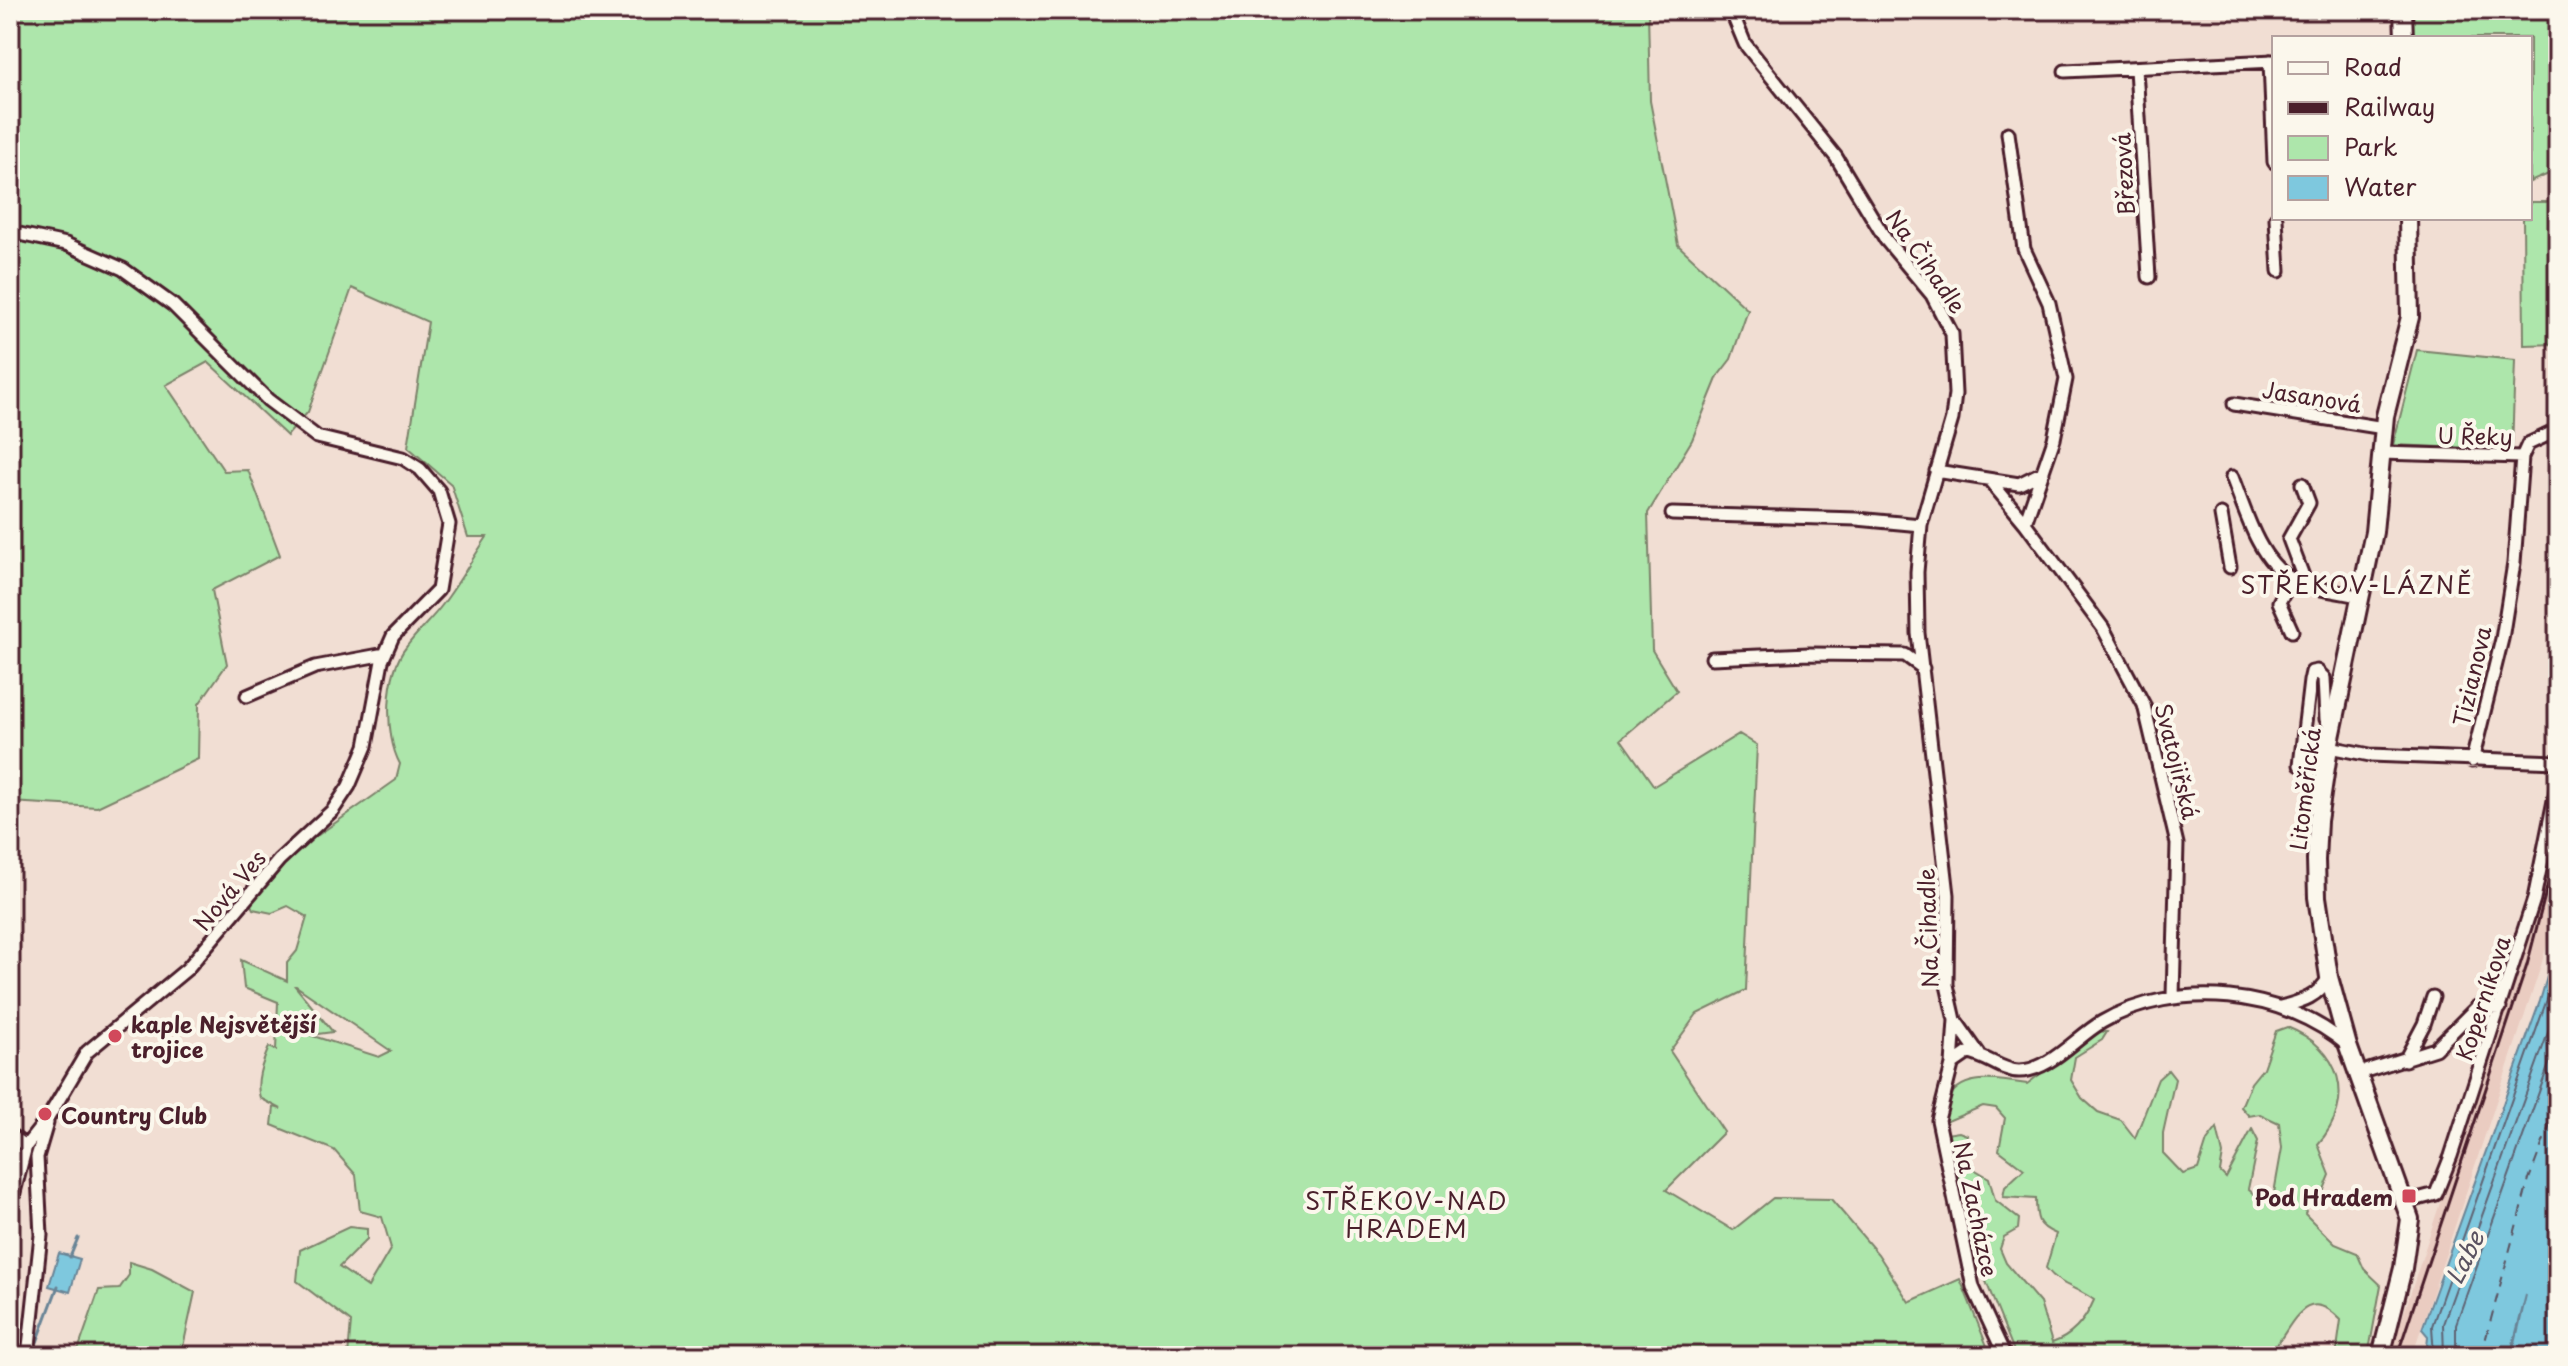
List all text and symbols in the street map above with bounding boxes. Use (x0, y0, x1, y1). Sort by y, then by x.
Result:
legend (2272, 36, 2532, 220)
text: Road (2344, 48, 2402, 84)
text: Railway (2344, 88, 2435, 124)
text: Park (2344, 128, 2398, 164)
street label: Březová (2104, 131, 2142, 216)
text: Water (2344, 168, 2417, 204)
street label: Na Čihadle (1879, 202, 1975, 320)
street label: Jasanová (2260, 372, 2364, 420)
street label: U Řeky (2437, 418, 2513, 452)
district label: STŘEKOV-LÁZNĚ (2241, 566, 2473, 602)
street label: Tizianova (2443, 622, 2499, 729)
street label: Svatojiřská (2148, 699, 2208, 823)
street label: Litoměřická (2280, 725, 2328, 852)
street label: Nová Ves (185, 842, 273, 938)
street label: Na Čihadle (1908, 867, 1946, 989)
street label: Koperníkova (2446, 931, 2518, 1065)
place label: kaple Nejsvětější trojice (131, 1007, 317, 1065)
marker: kaple Nejsvětější trojice (106, 1027, 124, 1045)
place label: Country Club (61, 1098, 207, 1131)
marker: Country Club (36, 1105, 54, 1123)
street label: Na Zacházce (1947, 1138, 2007, 1280)
place label: Pod Hradem (2255, 1180, 2393, 1213)
district label: STŘEKOV-NAD HRADEM (1305, 1182, 1509, 1246)
marker: Pod Hradem (2400, 1187, 2418, 1205)
water label: Labe (2436, 1224, 2493, 1290)

